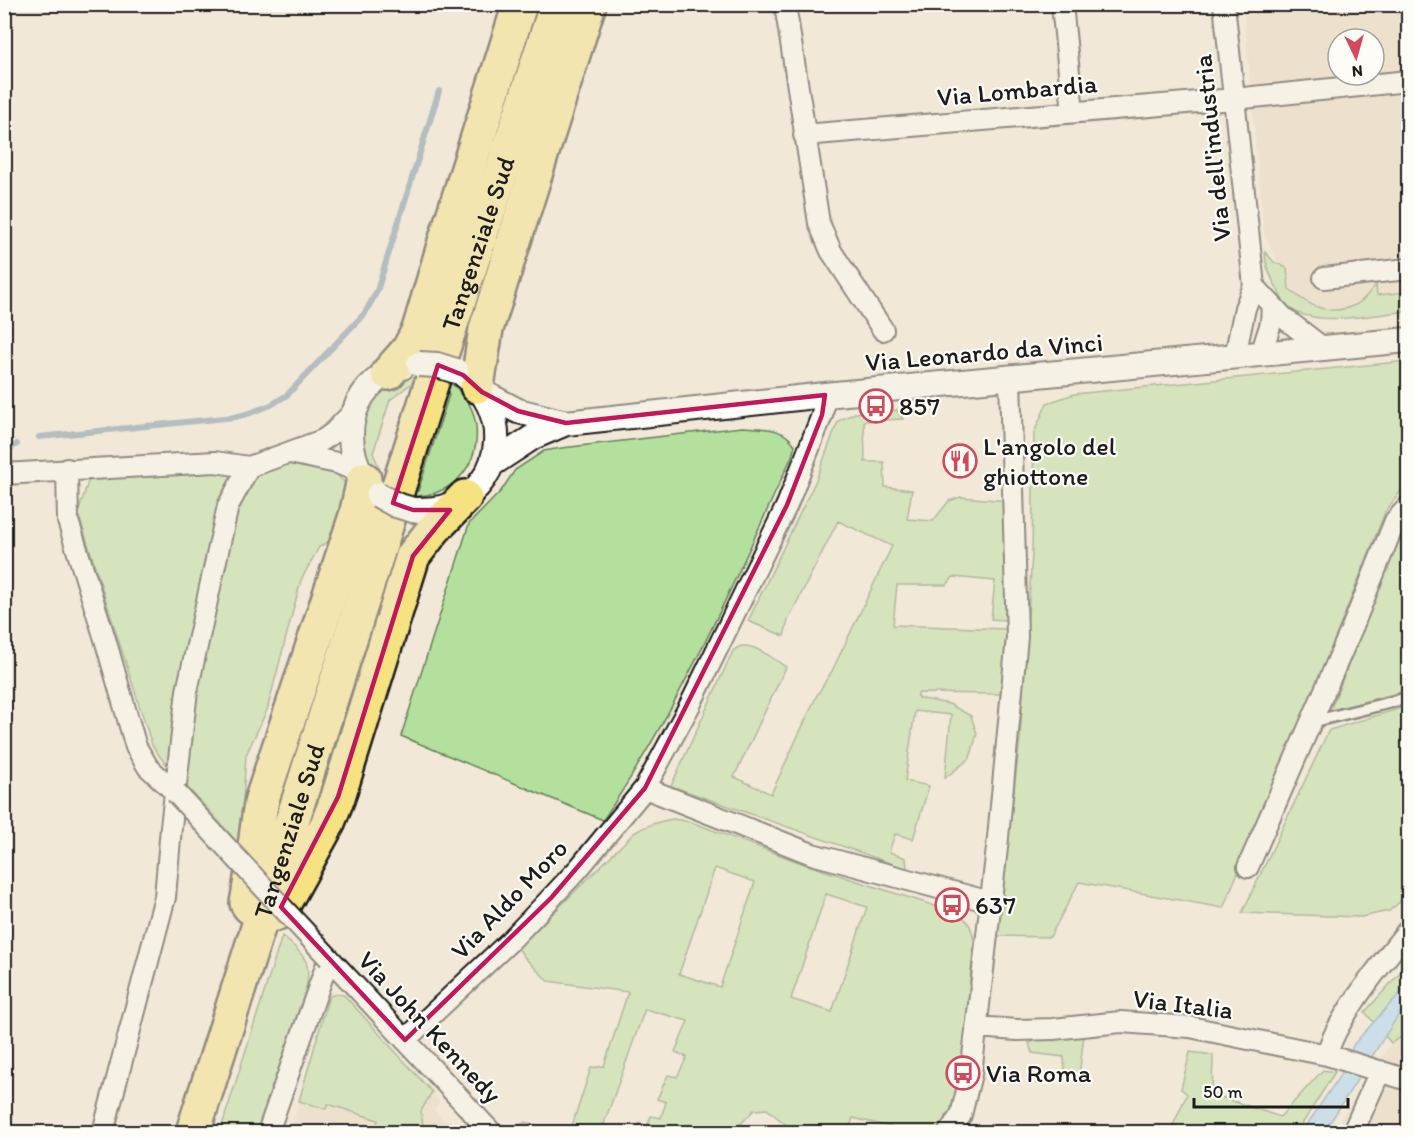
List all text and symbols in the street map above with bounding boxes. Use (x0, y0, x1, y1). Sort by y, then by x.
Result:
north arrow (1326, 27, 1386, 87)
street label: Via dell'industria (1186, 52, 1238, 243)
text: N (1351, 62, 1363, 81)
street label: Via Lombardia (936, 67, 1099, 113)
street label: Tangenziale Sud (434, 152, 521, 335)
street label: Via Leonardo da Vinci (864, 326, 1104, 378)
bus stop icon: 857 (858, 388, 894, 424)
place label: 857 (899, 390, 940, 422)
place label: L'angolo del ghiottone (983, 430, 1116, 492)
restaurant icon: L'angolo del ghiottone (942, 443, 978, 479)
street label: Tangenziale Sud (246, 740, 332, 922)
street label: Via Aldo Moro (444, 832, 574, 966)
bus stop icon: 637 (934, 887, 970, 923)
place label: 637 (975, 889, 1016, 921)
street label: Via John Kennedy (351, 944, 509, 1110)
street label: Via Italia (1131, 982, 1235, 1026)
bus stop icon: Via Roma (945, 1055, 981, 1091)
place label: Via Roma (986, 1057, 1092, 1089)
scale bar (1194, 1071, 1348, 1109)
text: 50 m (1203, 1081, 1243, 1103)

